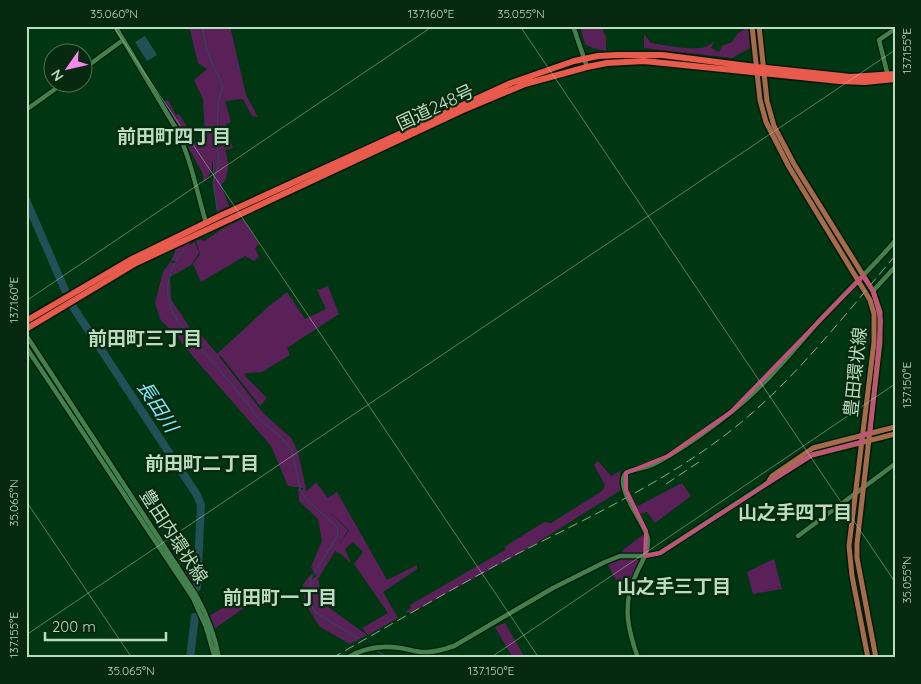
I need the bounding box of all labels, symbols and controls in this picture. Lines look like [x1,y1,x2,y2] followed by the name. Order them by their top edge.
[90,6,138,21] text: 35.060°N
[408,6,454,21] text: 137.160°E
[497,6,545,21] text: 35.055°N
[899,28,914,74] text: 137.155°E
[42,42,92,92] north arrow
[47,66,68,85] text: N
[393,79,477,135] street label: 国道248号
[117,124,231,148] district label: 前田町四丁目
[6,277,21,323] text: 137.160°E
[88,326,202,350] district label: 前田町三丁目
[839,326,871,418] street label: 豊田環状線
[899,361,914,408] text: 137.150°E
[132,376,185,438] water label: 長田川
[145,451,259,475] district label: 前田町二丁目
[6,479,21,527] text: 35.065°N
[135,484,213,588] street label: 豊田内環状線
[738,500,852,524] district label: 山之手四丁目
[899,556,914,604] text: 35.055°N
[617,574,731,598] district label: 山之手三丁目
[223,585,337,609] district label: 前田町一丁目
[45,609,166,641] scale bar
[6,612,21,658] text: 137.155°E
[52,617,96,636] text: 200 m
[107,663,155,678] text: 35.065°N
[468,663,515,678] text: 137.150°E

